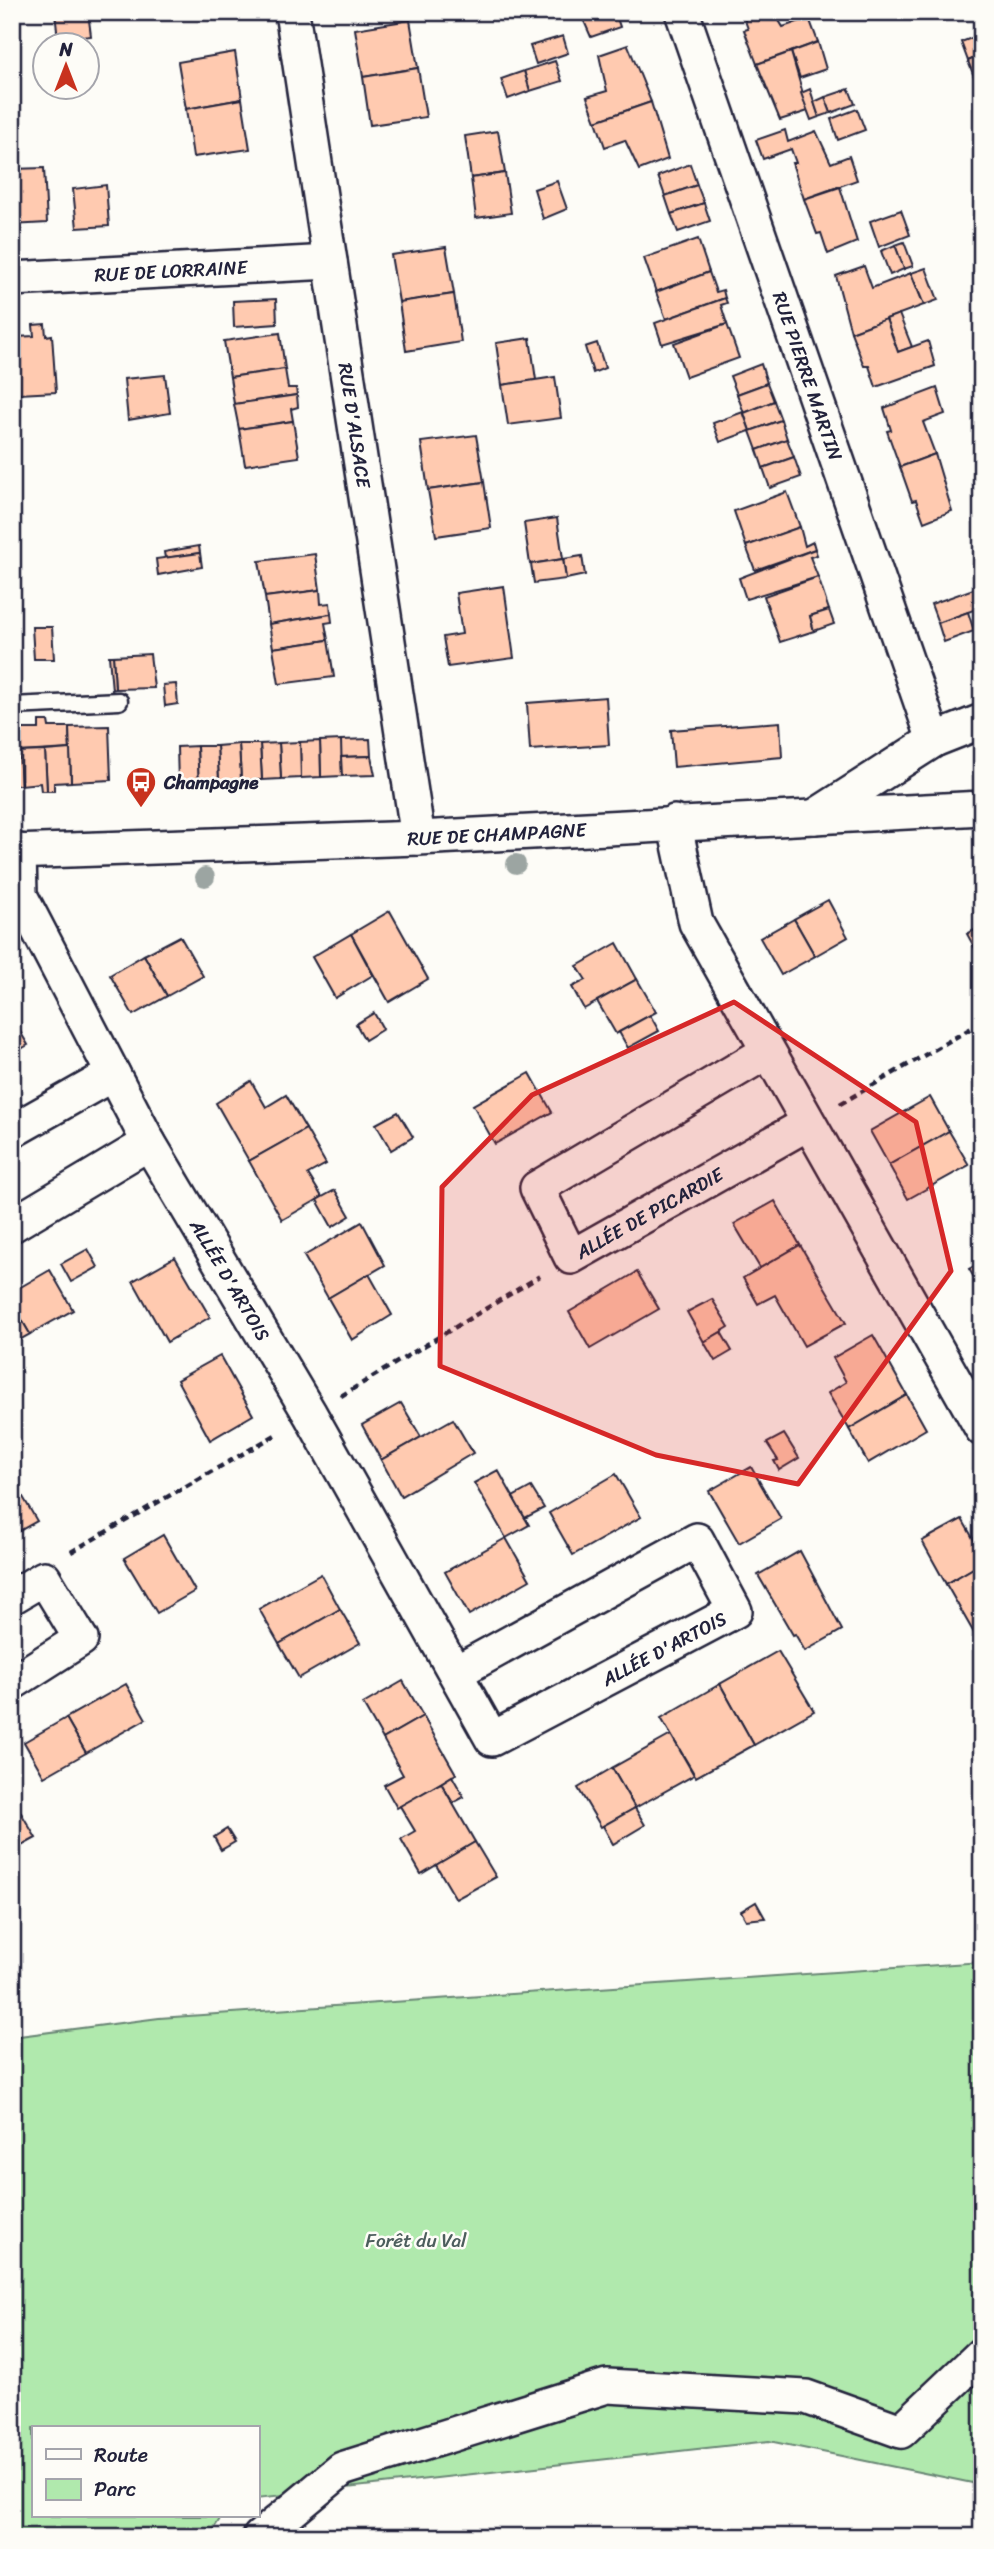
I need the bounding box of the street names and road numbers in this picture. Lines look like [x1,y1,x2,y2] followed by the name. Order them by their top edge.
[94,250,249,292] street label: RUE DE LORRAINE
[763,287,852,466] street label: RUE PIERRE MARTIN
[329,360,381,492] street label: RUE D'ALSACE
[407,813,588,855] street label: RUE DE CHAMPAGNE
[569,1158,731,1269] street label: ALLÉE DE PICARDIE
[180,1212,279,1347] street label: ALLÉE D'ARTOIS
[595,1602,732,1696] street label: ALLÉE D'ARTOIS

